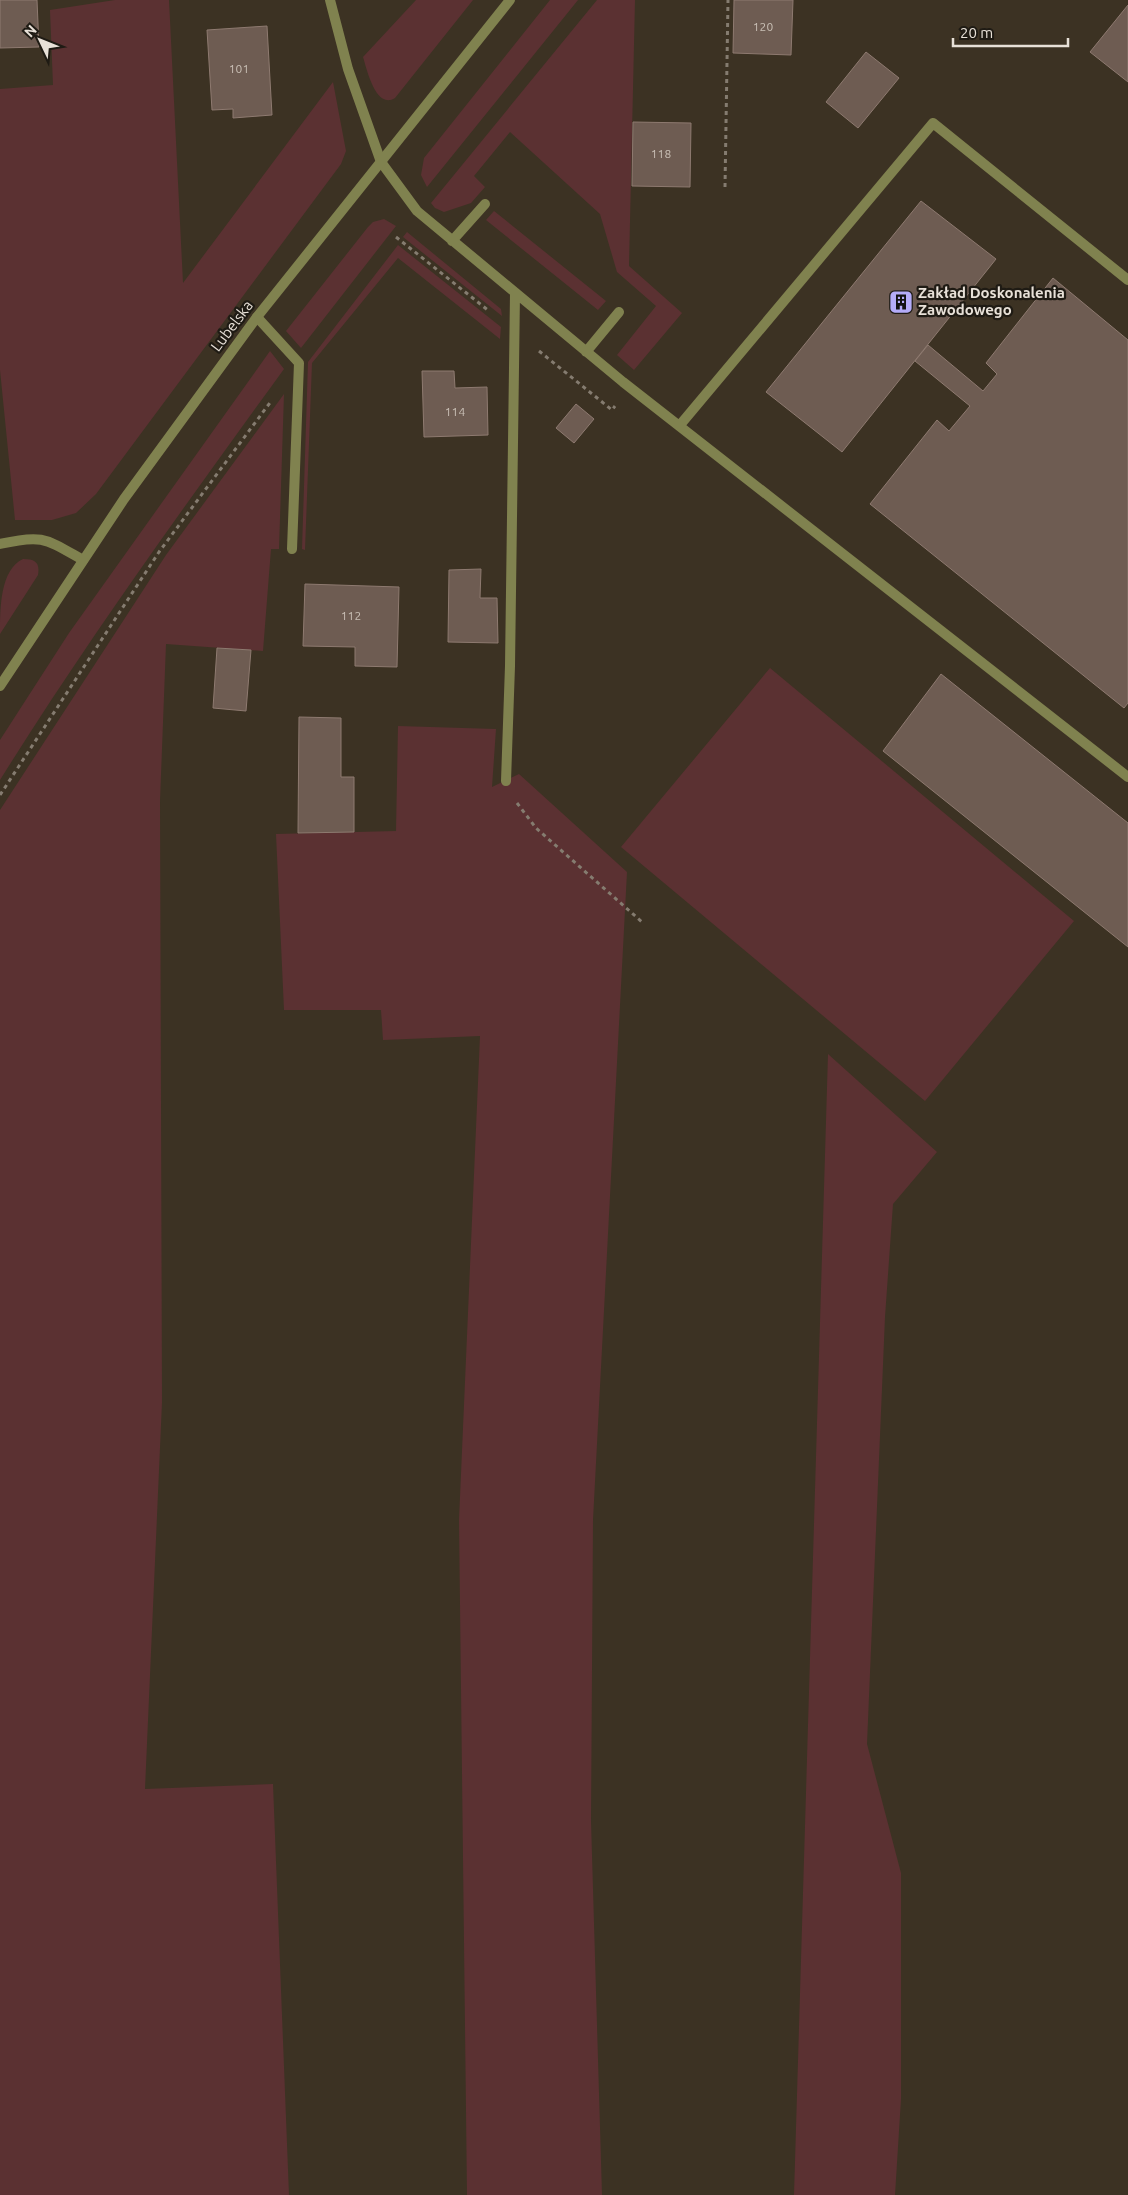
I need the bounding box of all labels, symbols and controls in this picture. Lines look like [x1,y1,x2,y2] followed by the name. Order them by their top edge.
[15,15,65,65] north arrow
[953,15,1068,47] scale bar
[753,20,773,33] house number: 120
[21,22,40,40] text: N
[960,24,993,41] text: 20 m
[229,62,249,75] house number: 101
[651,147,671,160] house number: 118
[918,284,1065,318] place label: Zakład Doskonalenia Zawodowego
[888,289,914,315] building icon: Zakład Doskonalenia Zawodowego
[207,297,256,354] street label: Lubelska
[445,405,465,418] house number: 114
[341,609,361,622] house number: 112

